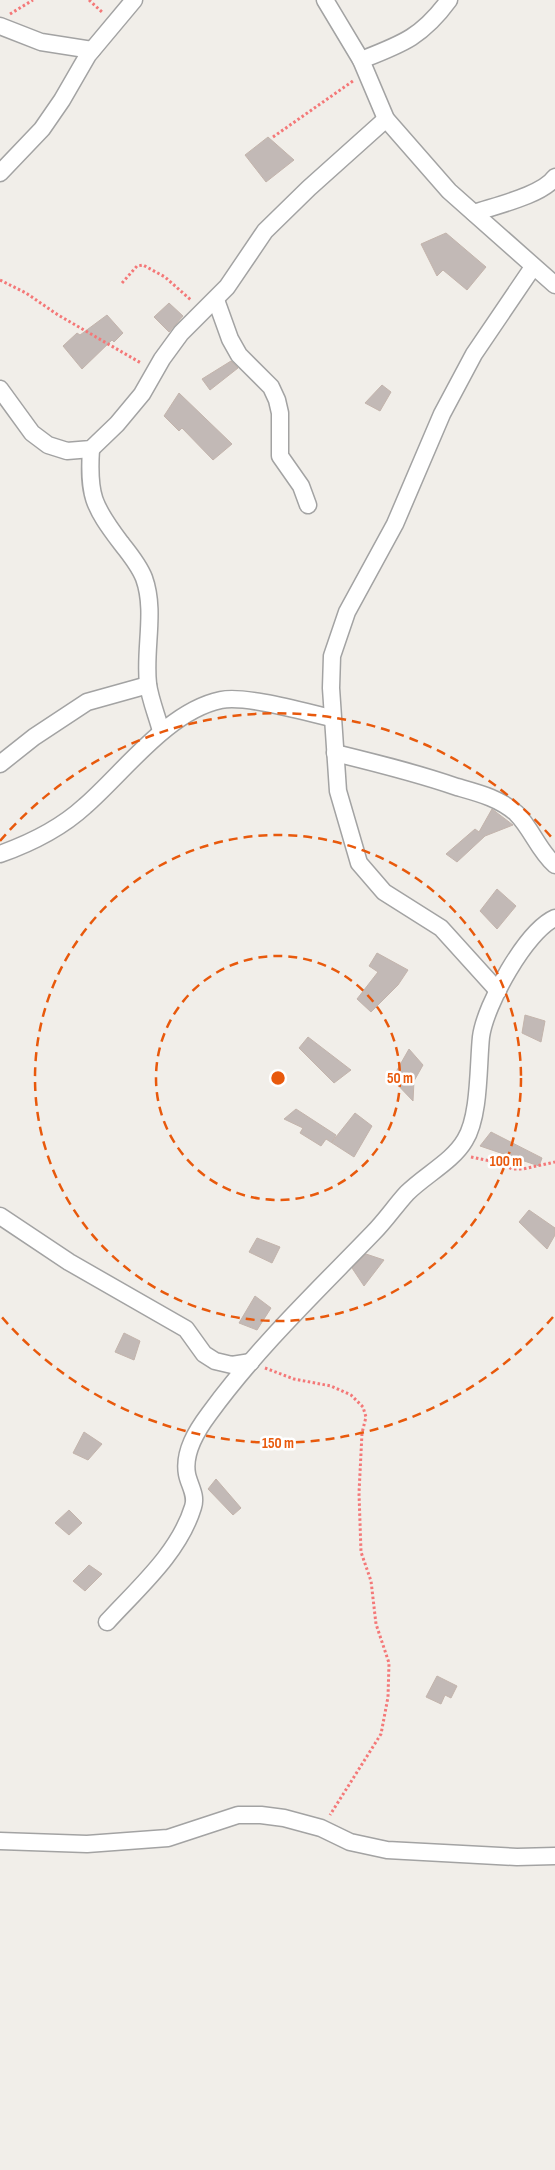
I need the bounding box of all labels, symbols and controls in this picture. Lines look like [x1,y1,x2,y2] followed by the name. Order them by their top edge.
[269,1069,287,1087] centre of rings
[387,1069,413,1088] text: 50 m
[490,1152,522,1171] text: 100 m
[262,1434,294,1453] text: 150 m

